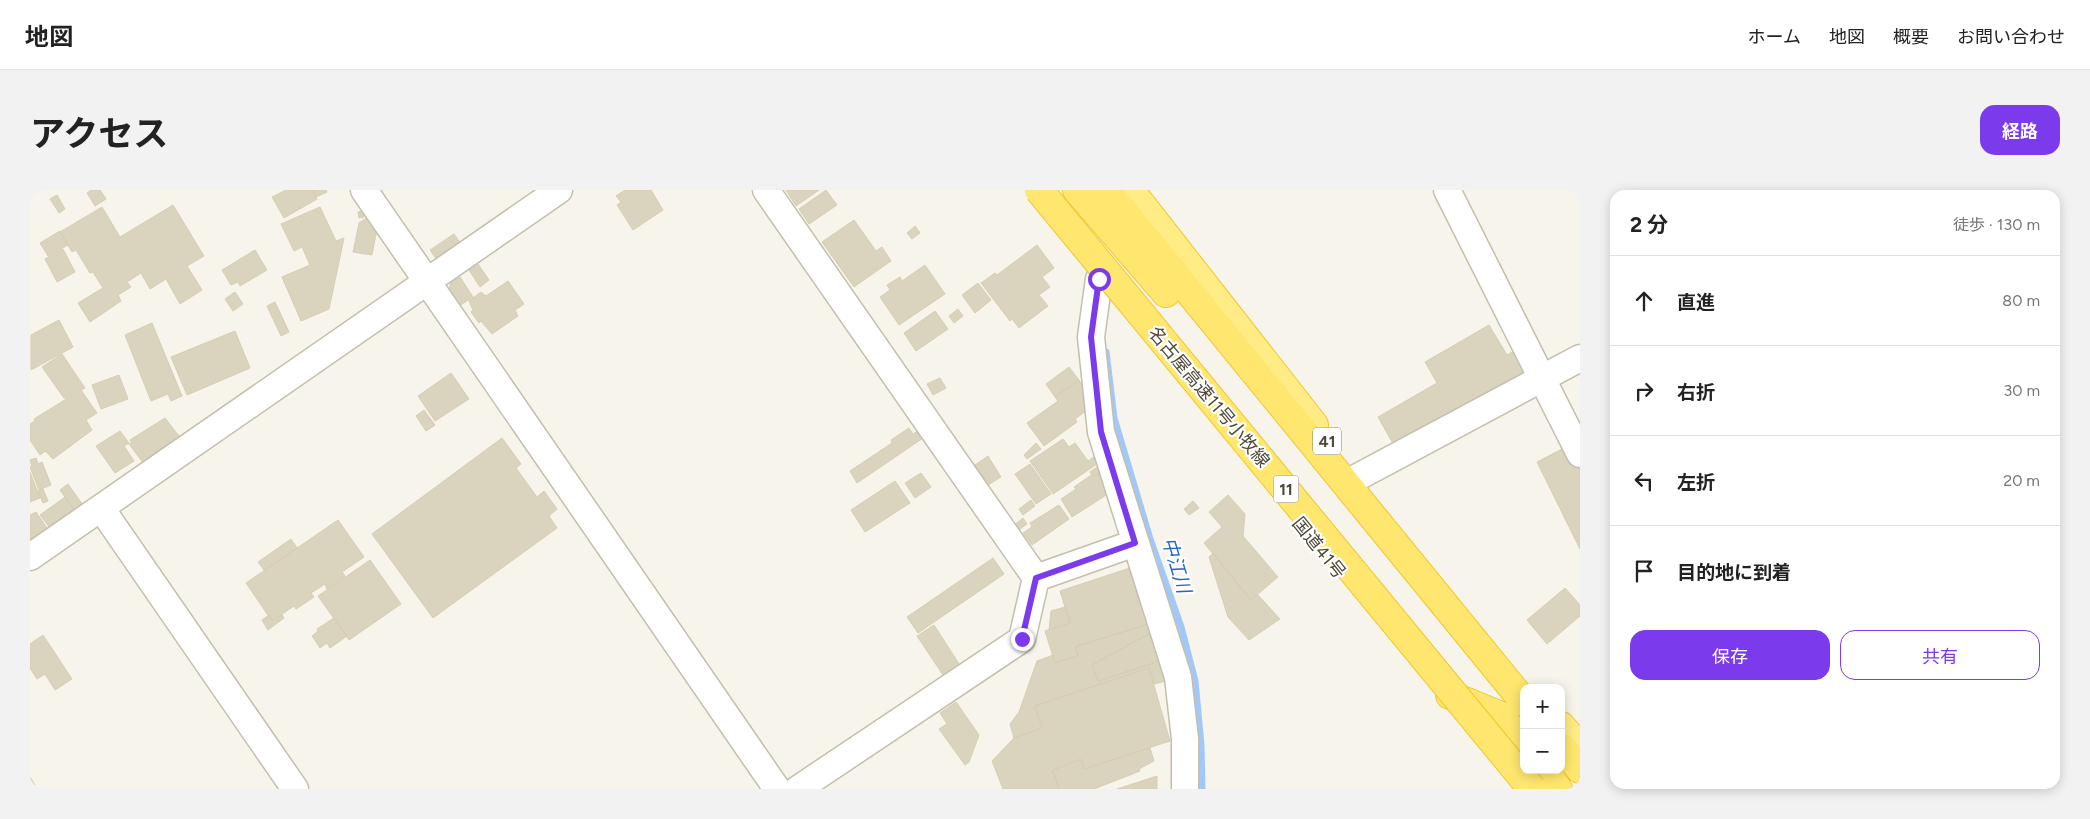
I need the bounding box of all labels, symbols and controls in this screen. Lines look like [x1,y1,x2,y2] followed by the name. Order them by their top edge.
[25,22,73,51] text: 地図
[1748,26,1801,48] text: ホーム
[1829,26,1865,48] text: 地図
[1893,26,1929,48] text: 概要
[1957,26,2065,48] text: お問い合わせ
[1980,105,2060,155] button: 経路
[30,113,168,155] text: アクセス
[1630,212,1668,237] text: 2 分
[1953,215,2040,234] text: 徒歩 · 130 m
[1088,268,1111,291] route start
[1630,287,1658,315] icon: ahead
[1677,291,1715,314] text: 直進
[2002,291,2040,310] text: 80 m
[1144,322,1274,472] street label: 名古屋高速11号小牧線
[1630,377,1658,405] icon: right
[1677,381,1715,404] text: 右折
[2003,381,2040,400] text: 30 m
[1313,428,1341,454] road number: 41
[1630,467,1658,495] icon: left
[1677,471,1715,494] text: 左折
[2003,471,2040,490] text: 20 m
[1274,476,1298,502] road number: 11
[1288,513,1350,583] street label: 国道41号
[1157,535,1196,598] water label: 中江川
[1630,557,1658,585] icon: arrive
[1677,561,1791,584] text: 目的地に到着
[1011,628,1034,651] route end
[1630,630,1830,680] button: 保存
[1840,630,2040,680] button: 共有
[1520,684,1565,774] map controls
[1520,684,1565,729] button: +
[1520,729,1565,774] button: −

